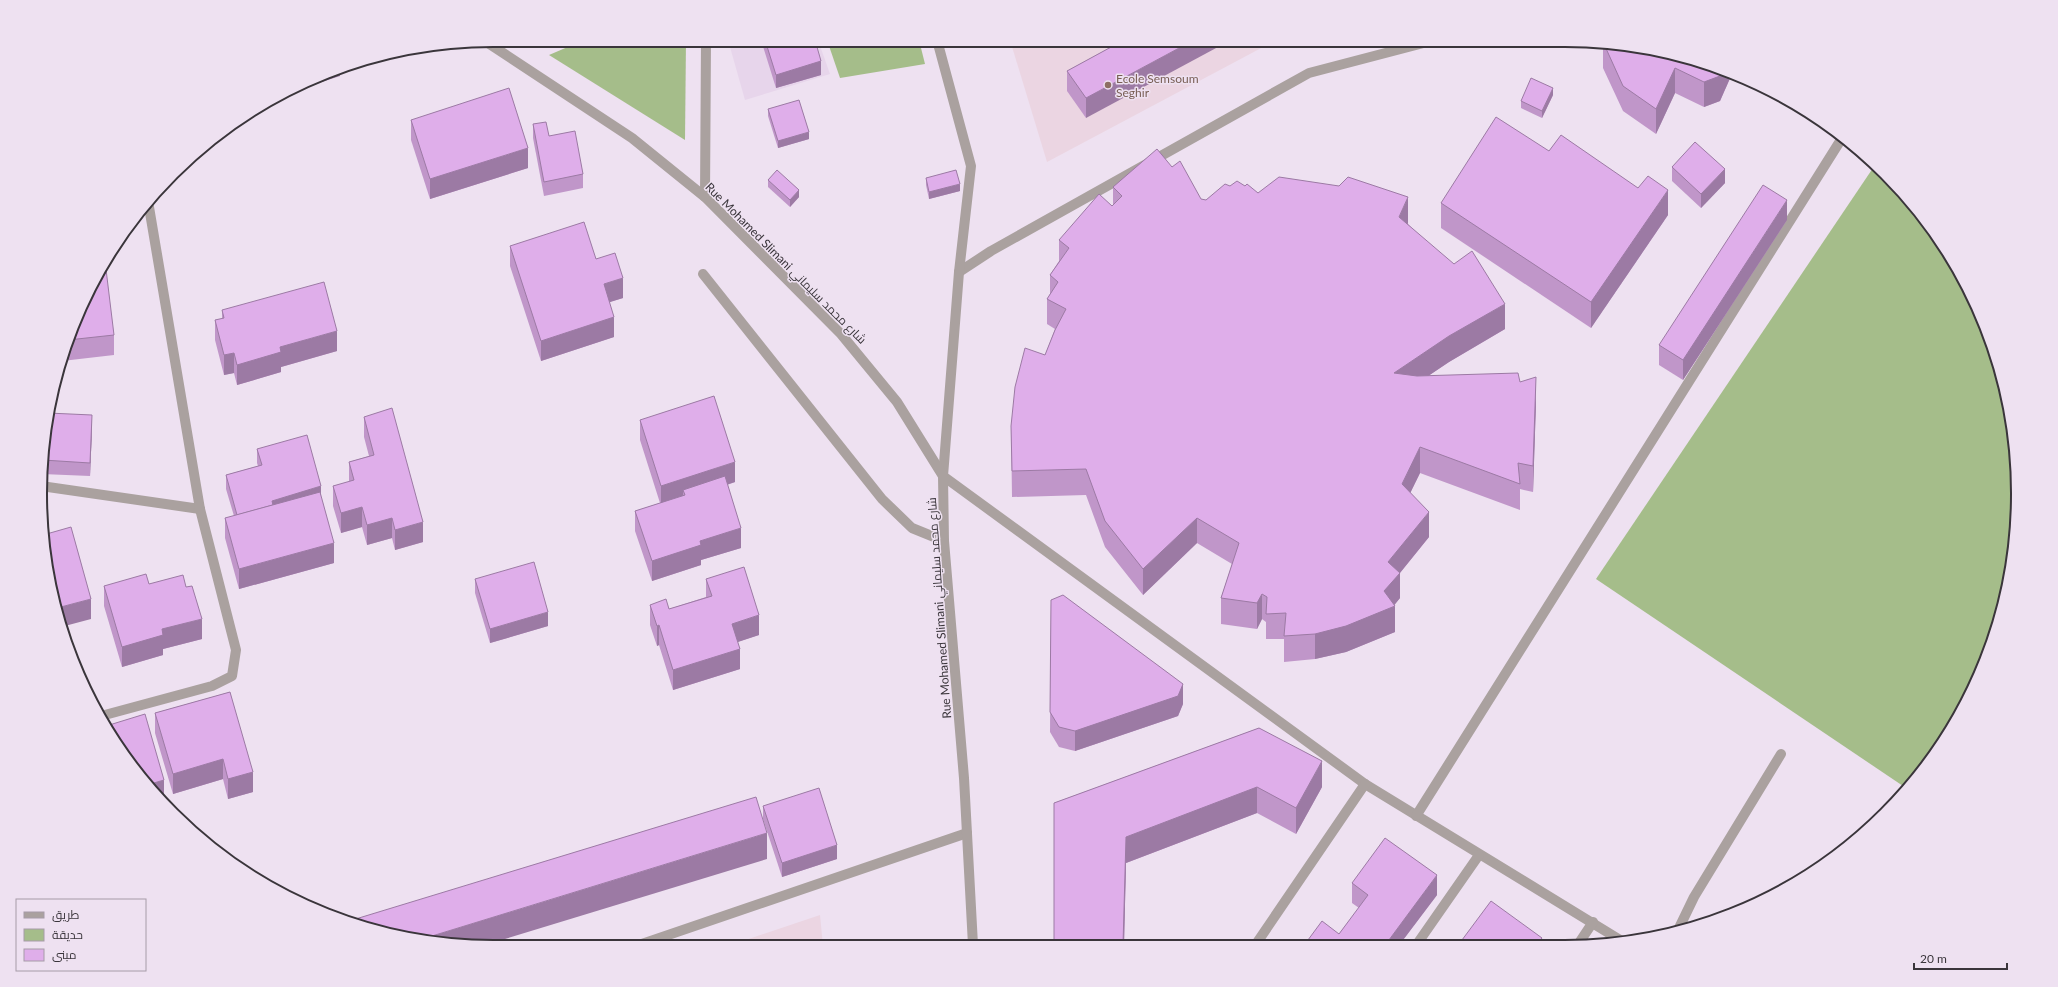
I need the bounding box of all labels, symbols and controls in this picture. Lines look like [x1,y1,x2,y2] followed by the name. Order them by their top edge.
[1116,71,1199,100] place label: Ecole Semsoum Seghir
[1103,80,1113,90] marker: Ecole Semsoum Seghir
[700,179,870,349] street label: Rue Mohamed Slimani شارع محمد سليماني
[924,497,957,719] street label: Rue Mohamed Slimani شارع محمد سليماني
[16,899,146,971] legend
[52,907,80,922] text: طريق
[52,927,83,942] text: حديقة
[1914,945,2007,971] scale bar
[52,947,77,962] text: مبنى
[1920,951,1947,966] text: 20 m

